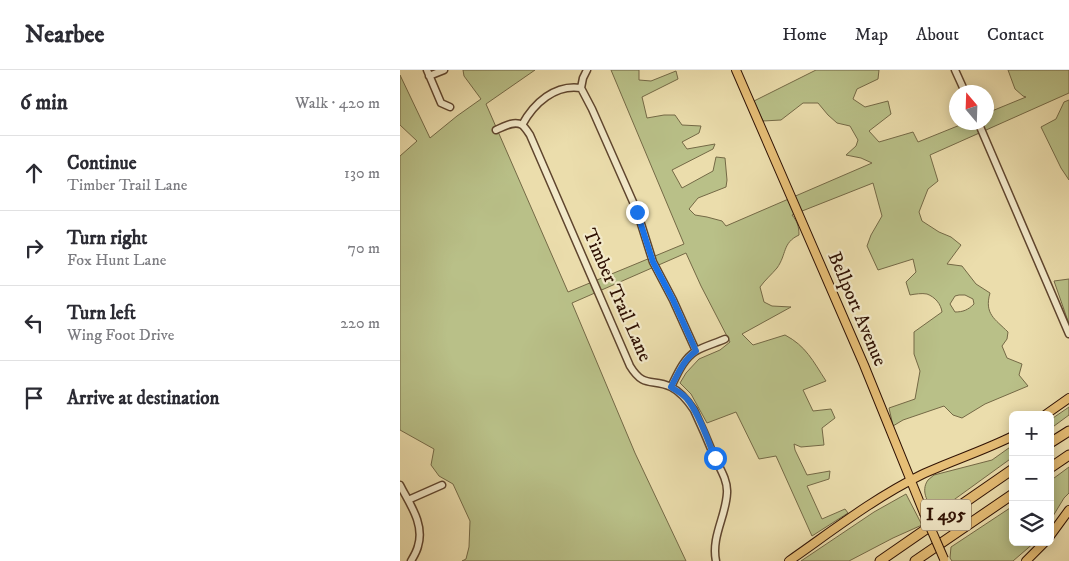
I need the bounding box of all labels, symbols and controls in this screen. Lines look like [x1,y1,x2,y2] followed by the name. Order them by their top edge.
[25,20,104,50] text: Nearbee
[782,24,827,46] text: Home
[855,24,888,46] text: Map
[916,24,959,46] text: About
[987,24,1044,46] text: Contact
[949,85,994,130] north arrow
[20,90,68,116] text: 6 min
[295,93,380,113] text: Walk · 420 m
[67,152,137,175] text: Continue
[20,159,48,187] icon: ahead
[344,163,380,183] text: 130 m
[67,175,187,195] text: Timber Trail Lane
[626,201,649,224] route end
[577,225,657,365] street label: Timber Trail Lane
[67,227,147,250] text: Turn right
[20,234,48,262] icon: right
[348,238,380,258] text: 70 m
[823,248,891,370] street label: Bellport Avenue
[67,250,166,270] text: Fox Hunt Lane
[67,302,136,325] text: Turn left
[20,309,48,337] icon: left
[340,313,380,333] text: 220 m
[67,325,174,345] text: Wing Foot Drive
[20,384,48,412] icon: arrive
[67,387,219,410] text: Arrive at destination
[1009,411,1054,546] map controls
[1009,411,1054,456] button: +
[704,447,727,470] route start
[1009,456,1054,501] button: −
[921,500,971,530] road number: I 495
[1009,501,1054,546] button: layers

